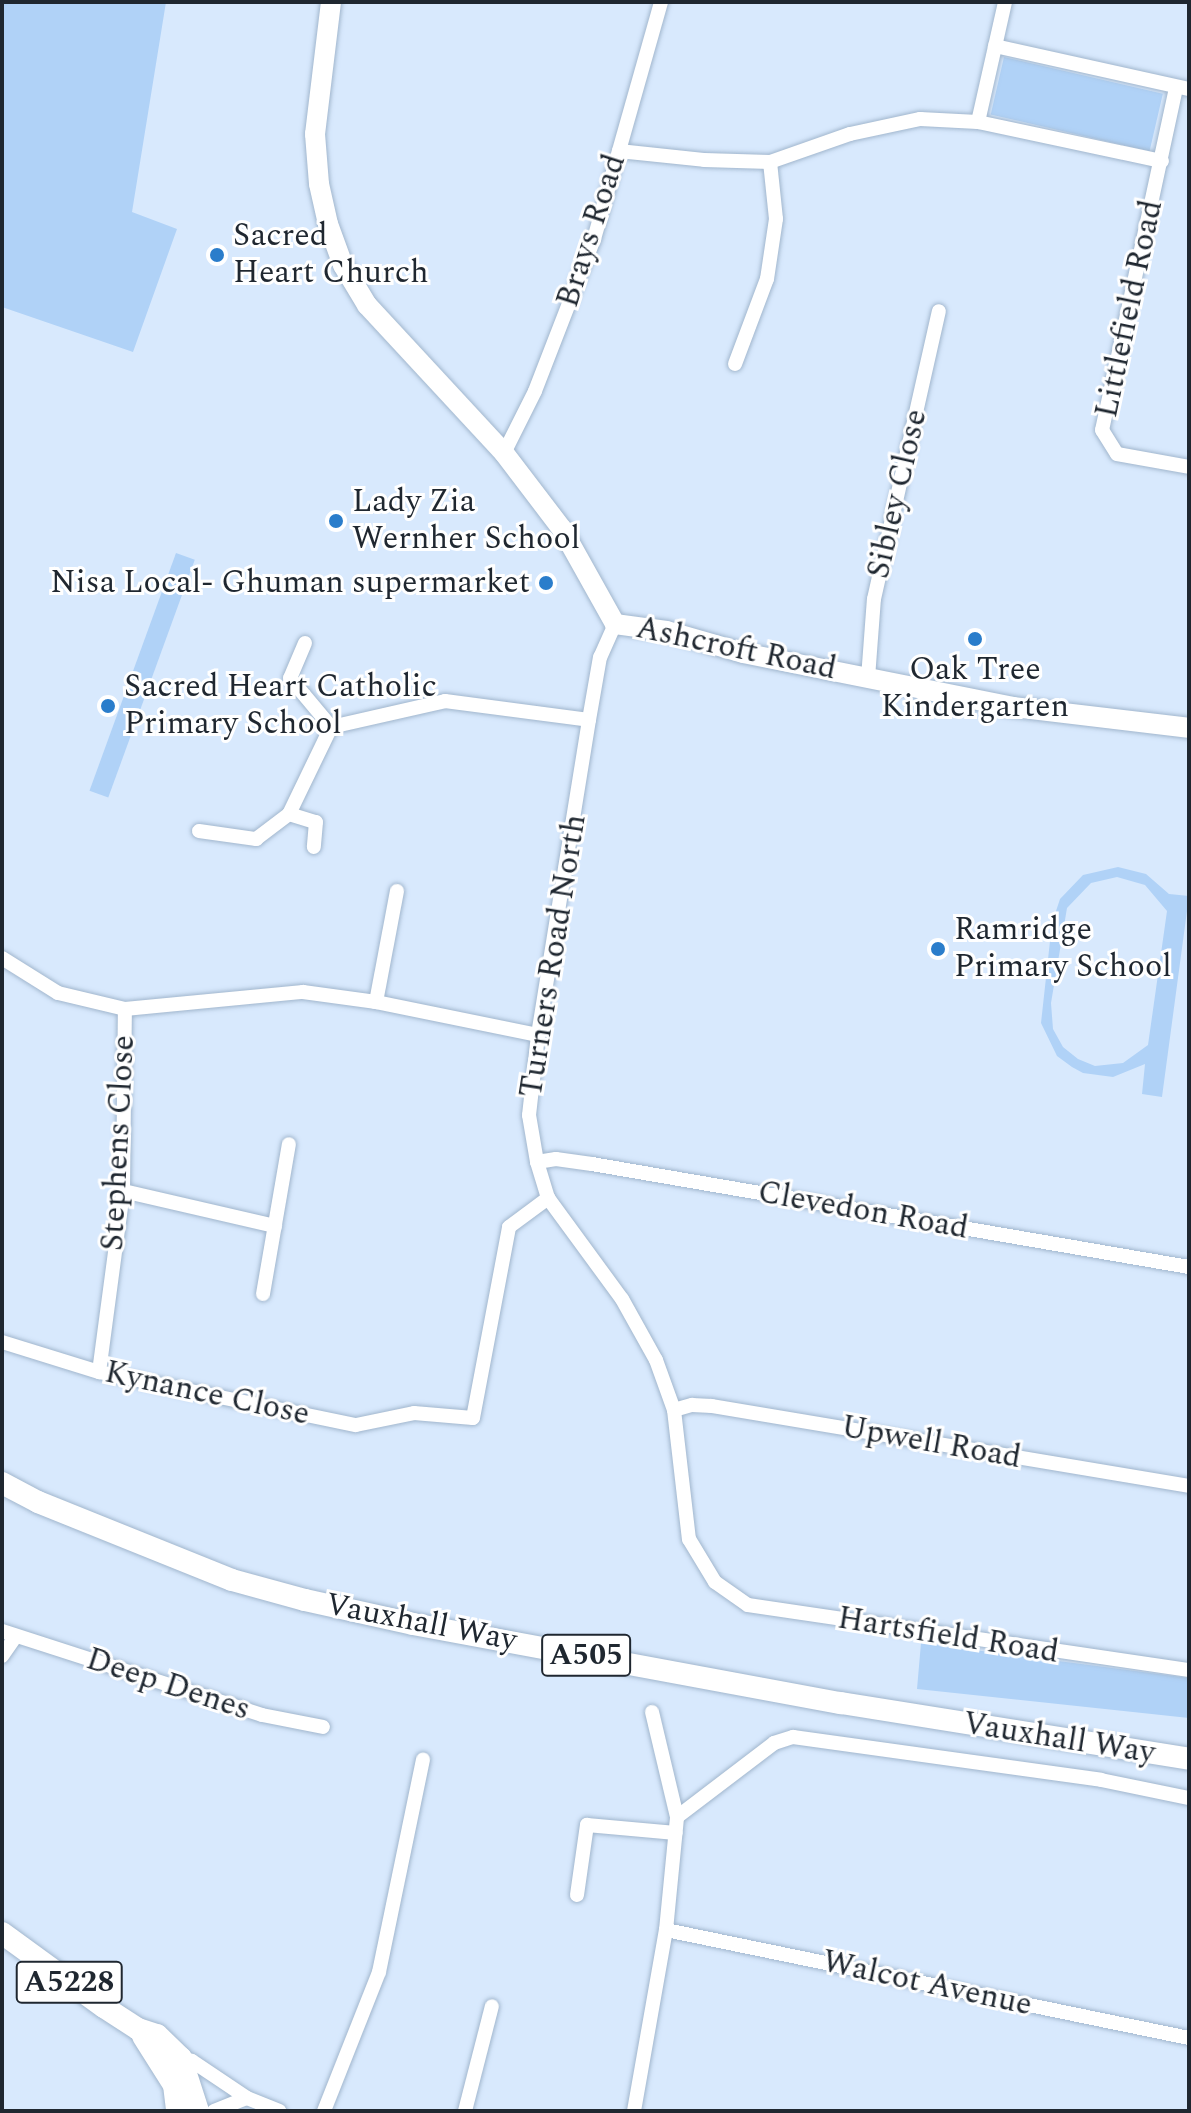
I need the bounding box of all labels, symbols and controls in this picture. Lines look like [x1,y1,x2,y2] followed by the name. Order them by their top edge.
[549,150,635,312] street label: Brays Road
[1088,197,1172,421] street label: Littlefield Road
[233,218,429,293] place label: Sacred Heart Church
[208,246,226,264] marker: Sacred Heart Church
[860,406,936,582] street label: Sibley Close
[352,484,580,559] place label: Lady Zia Wernher School
[327,512,345,530] marker: Lady Zia Wernher School
[50,564,530,602] place label: Nisa Local- Ghuman supermarket
[537,574,555,592] marker: Nisa Local- Ghuman supermarket
[632,609,840,689] street label: Ashcroft Road
[966,630,984,648] marker: Oak Tree Kindergarten
[881,652,1069,727] place label: Oak Tree Kindergarten
[124,669,437,744] place label: Sacred Heart Catholic Primary School
[99,697,117,715] marker: Sacred Heart Catholic Primary School
[513,812,595,1100] street label: Turners Road North
[954,912,1172,987] place label: Ramridge Primary School
[929,940,947,958] marker: Ramridge Primary School
[94,1034,144,1252] street label: Stephens Close
[755,1174,971,1248] street label: Clevedon Road
[101,1354,313,1434] street label: Kynance Close
[838,1408,1024,1478] street label: Upwell Road
[322,1586,520,1660] street label: Vauxhall Way
[835,1600,1061,1672] street label: Hartsfield Road
[540,1629,632,1681] road number: A505
[81,1640,255,1730] street label: Deep Denes
[960,1705,1158,1773] street label: Vauxhall Way
[819,1943,1035,2025] street label: Walcot Avenue
[15,1956,123,2008] road number: A5228

